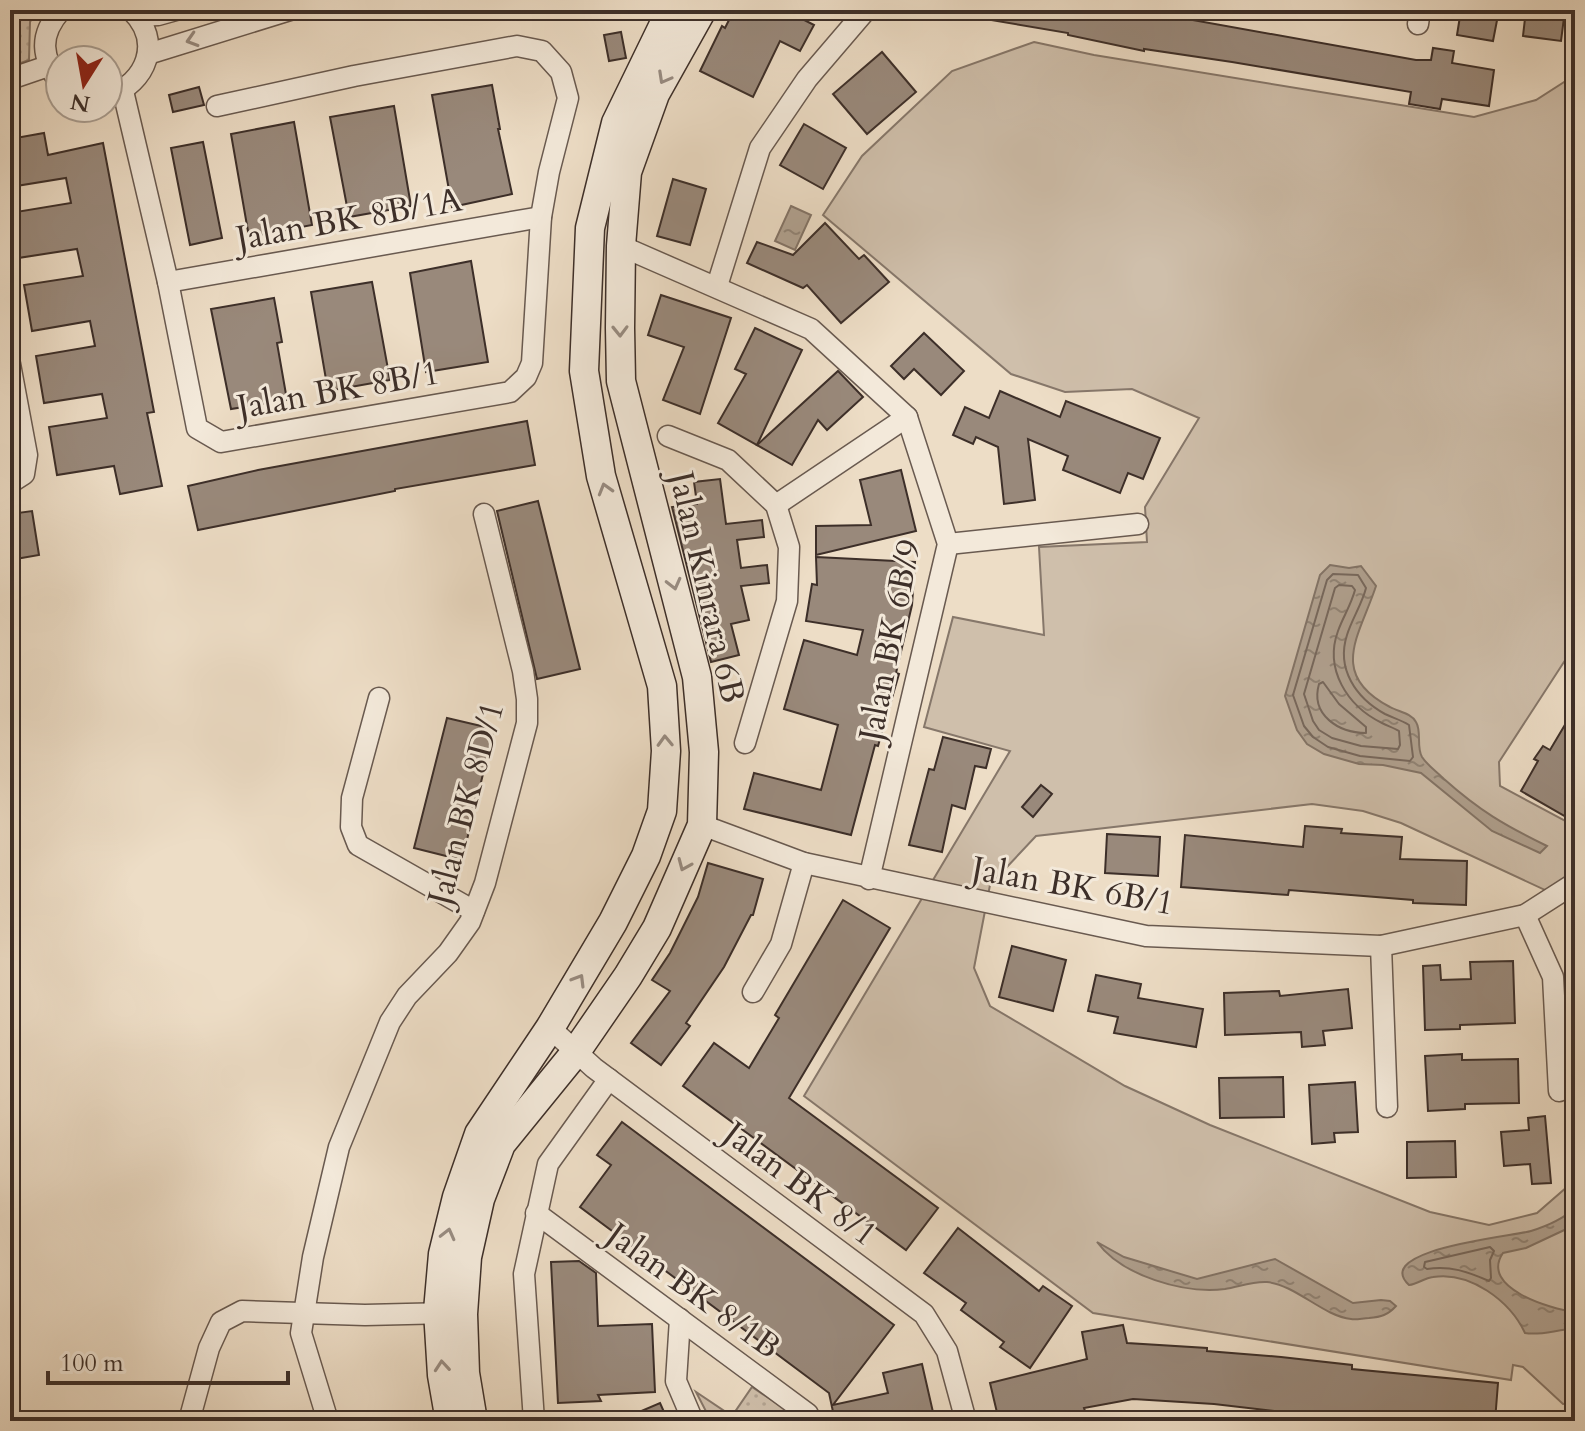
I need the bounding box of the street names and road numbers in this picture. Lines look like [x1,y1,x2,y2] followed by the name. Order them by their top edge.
[228,176,467,262] street label: Jalan BK 8B/1A
[229,350,443,431] street label: Jalan BK 8B/1
[657,462,756,707] street label: Jalan Kinrara 6B
[847,535,932,750] street label: Jalan BK 6B/9
[415,696,515,915] street label: Jalan BK 8D/1
[963,845,1178,926] street label: Jalan BK 6B/1
[710,1108,887,1257] street label: Jalan BK 8/1
[593,1209,790,1370] street label: Jalan BK 8/1B

